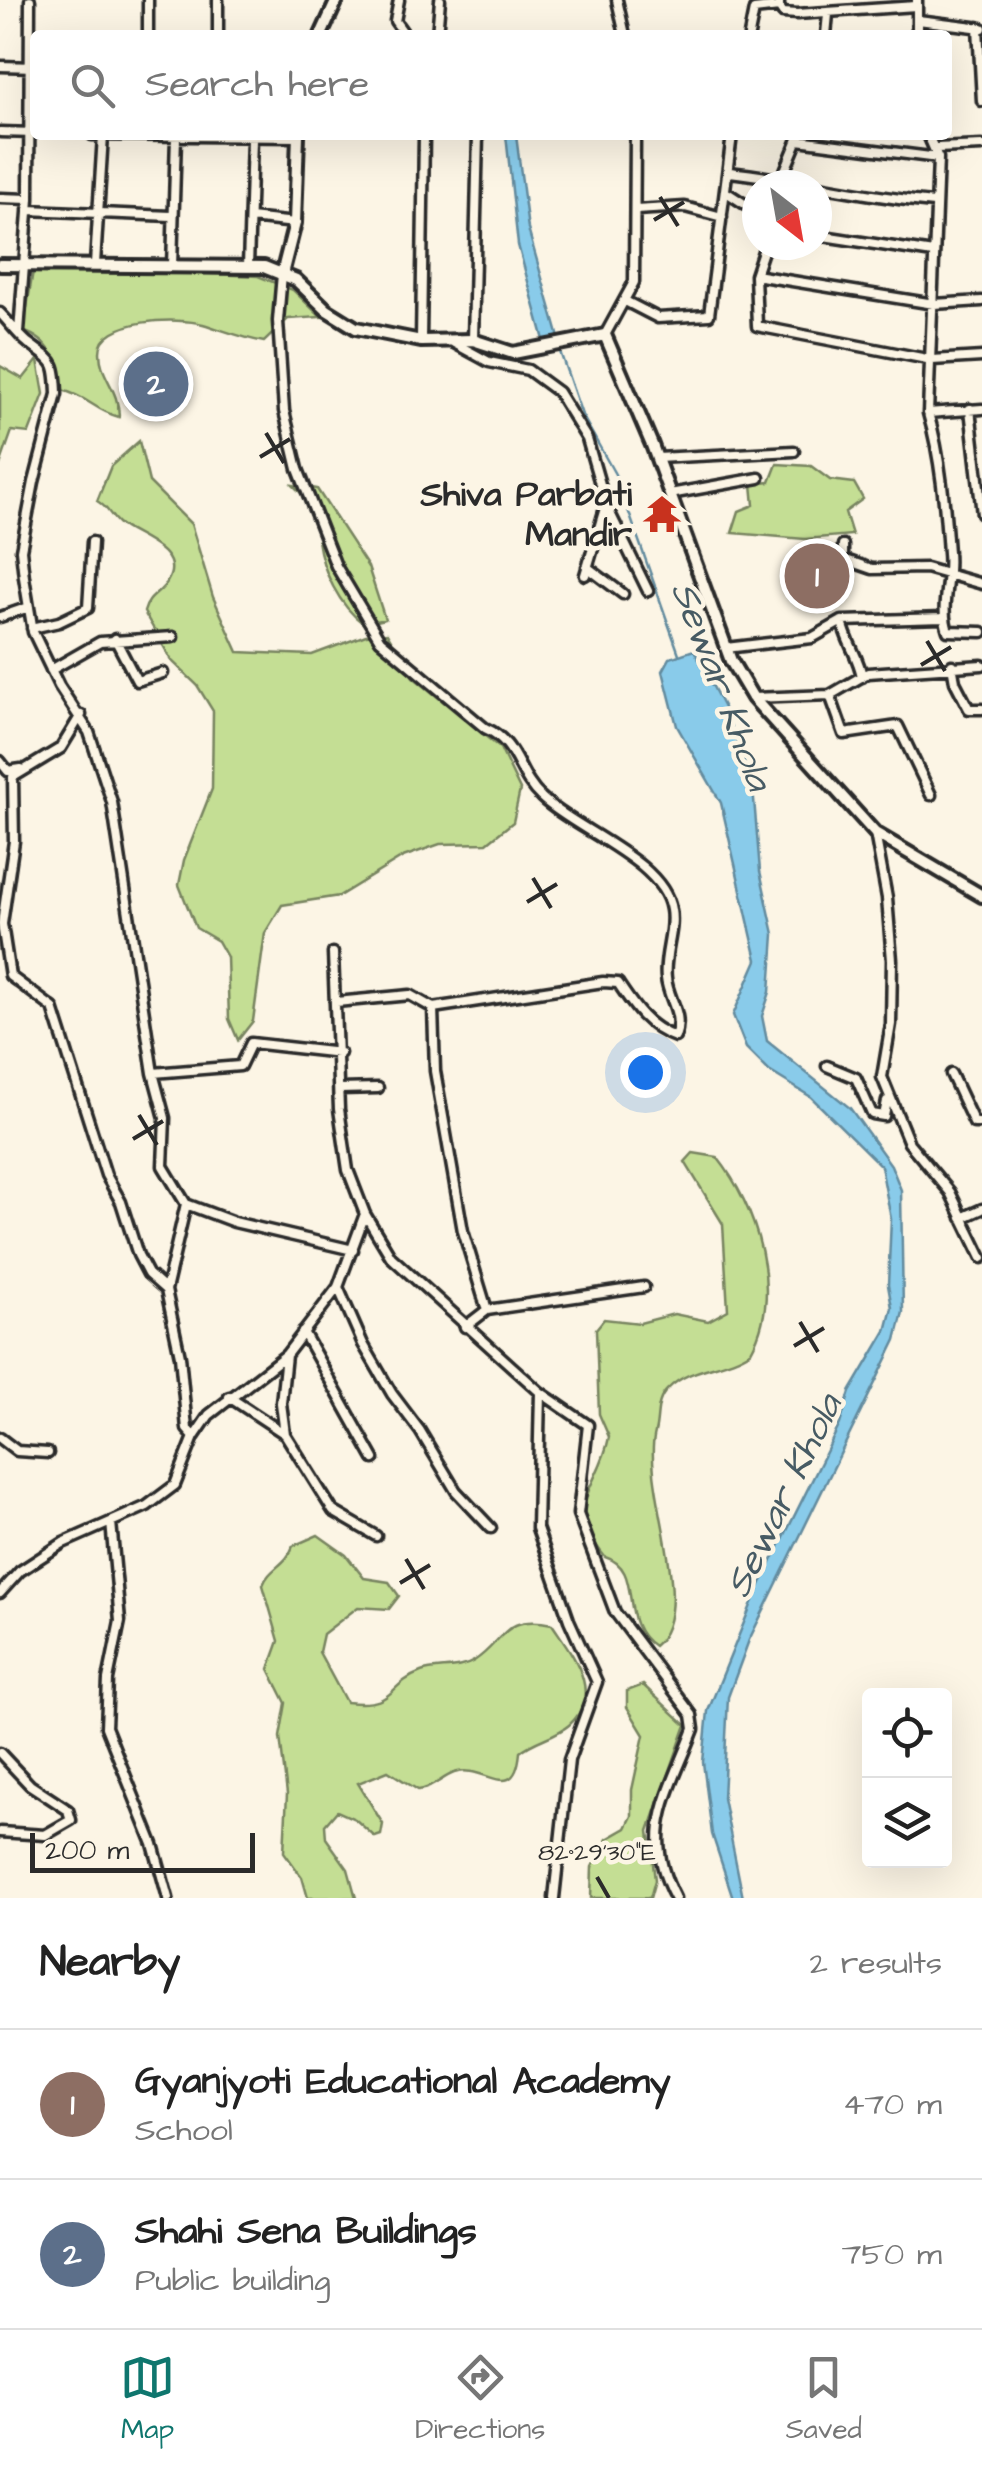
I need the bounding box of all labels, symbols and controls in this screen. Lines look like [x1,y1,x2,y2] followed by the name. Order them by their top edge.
[30,30,952,140] search box
[65,58,120,113] icon: search
[145,59,369,111] text: Search here
[742,170,832,260] north arrow
[124,346,188,422] pin: 2
[420,470,633,559] place label: Shiva Parbati Mandir
[641,493,683,535] temple icon: Shiva Parbati Mandir
[784,538,850,614] pin: 1
[657,574,785,799] water label: Sewar Khola
[620,1047,671,1098] your location
[712,1384,856,1606] water label: Sewar Khola
[862,1688,952,1868] map controls
[862,1688,952,1778] button: locate
[862,1778,952,1868] button: layers
[30,1828,255,1872] scale bar
[45,1831,129,1870] text: 200 m
[538,1835,656,1870] text: 82°29'30"E
[40,1934,180,1992] text: Nearby
[810,1941,942,1986] text: 2 results
[135,2056,671,2108] text: Gyanjyoti Educational Academy
[70,2082,75,2127] text: 1
[843,2082,942,2127] text: 470 m
[135,2108,233,2153] text: School
[135,2206,477,2258] text: Shahi Sena Buildings
[63,2232,82,2277] text: 2
[842,2232,942,2277] text: 750 m
[135,2258,330,2303] text: Public building
[120,2350,175,2449] tab: Map
[415,2350,545,2449] tab: Directions
[786,2350,862,2449] tab: Saved

